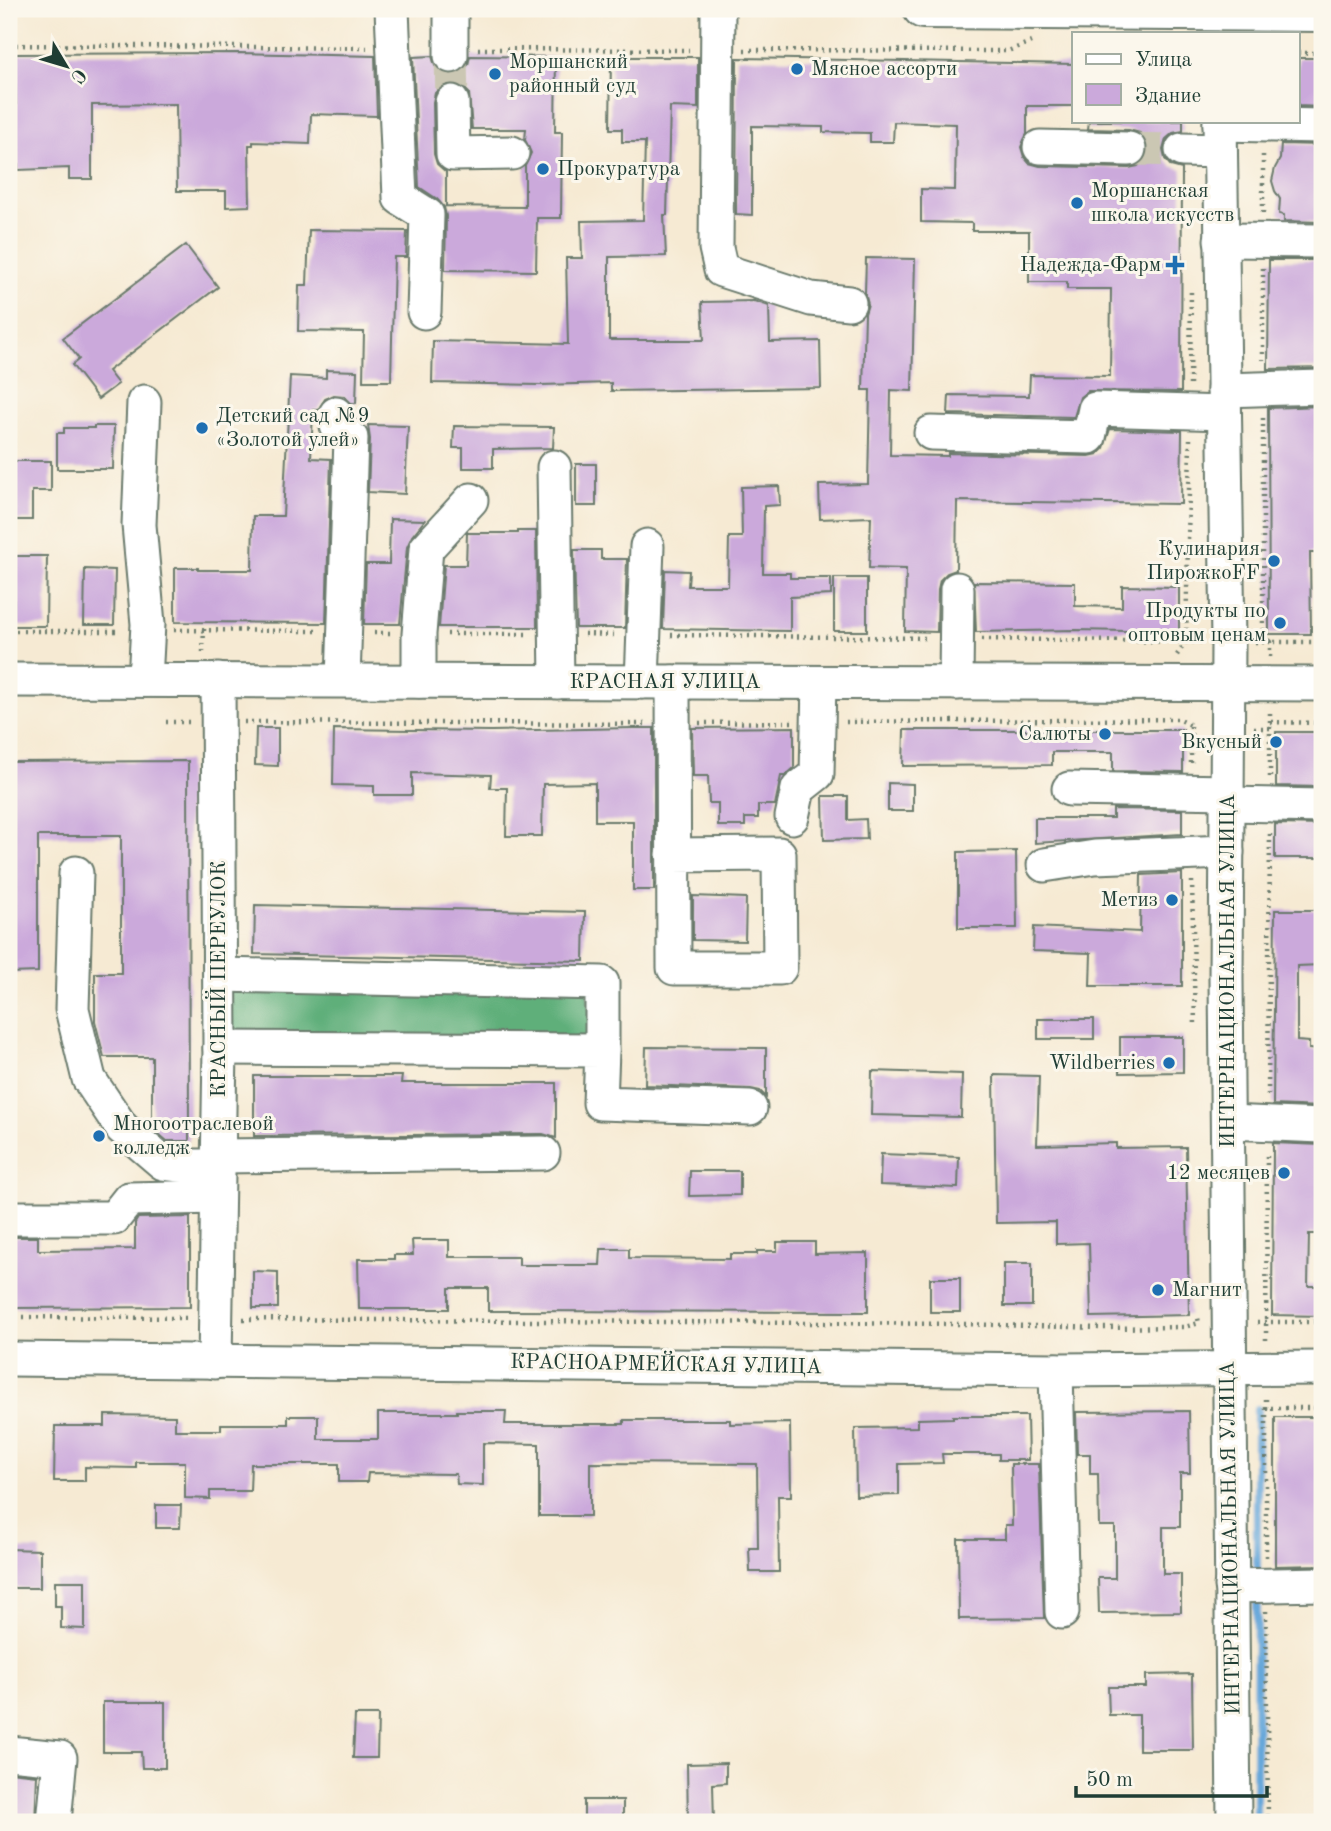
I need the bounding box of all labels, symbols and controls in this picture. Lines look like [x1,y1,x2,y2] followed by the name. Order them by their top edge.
[32,32,102,102] north arrow
[1072,32,1300,122] legend
[1135,50,1192,71] text: Улица
[509,52,636,97] place label: Моршанский районный суд
[811,59,957,80] place label: Мясное ассорти
[789,61,805,77] marker: Мясное ассорти
[66,64,89,86] text: С
[487,66,503,82] marker: Моршанский районный суд
[1135,86,1201,107] text: Здание
[557,159,680,180] place label: Прокуратура
[535,161,551,177] marker: Прокуратура
[1091,181,1234,226] place label: Моршанская школа искусств
[1069,195,1085,211] marker: Моршанская школа искусств
[1020,255,1161,276] place label: Надежда-Фарм
[1167,257,1183,273] marker: Надежда-Фарм
[216,406,370,451] place label: Детский сад №9 «Золотой улей»
[194,420,210,436] marker: Детский сад №9 «Золотой улей»
[1146,539,1260,584] place label: Кулинария ПирожкоFF
[1266,553,1282,569] marker: Кулинария ПирожкоFF
[1128,601,1266,646] place label: Продукты по оптовым ценам
[1272,615,1288,631] marker: Продукты по оптовым ценам
[569,672,761,693] street label: КРАСНАЯ УЛИЦА
[1018,724,1091,745] place label: Салюты
[1097,726,1113,742] marker: Салюты
[1181,732,1262,753] place label: Вкусный
[1268,734,1284,750] marker: Вкусный
[1218,794,1239,1148] street label: ИНТЕРНАЦИОНАЛЬНАЯ УЛИЦА
[204,860,230,1098] street label: КРАСНЫЙ ПЕРЕУЛОК
[1100,890,1158,911] place label: Метиз
[1164,892,1180,908] marker: Метиз
[1049,1053,1155,1074] place label: Wildberries
[1161,1055,1177,1071] marker: Wildberries
[113,1114,274,1159] place label: Многоотраслевой колледж
[91,1128,107,1144] marker: Многоотраслевой колледж
[1167,1163,1270,1184] place label: 12 месяцев
[1276,1165,1292,1181] marker: 12 месяцев
[1172,1280,1242,1301] place label: Магнит
[1150,1282,1166,1298] marker: Магнит
[510,1347,822,1378] street label: КРАСНОАРМЕЙСКАЯ УЛИЦА
[1217,1361,1245,1715] street label: ИНТЕРНАЦИОНАЛЬНАЯ УЛИЦА
[1076,1754,1266,1798] scale bar
[1086,1770,1133,1791] text: 50 m

